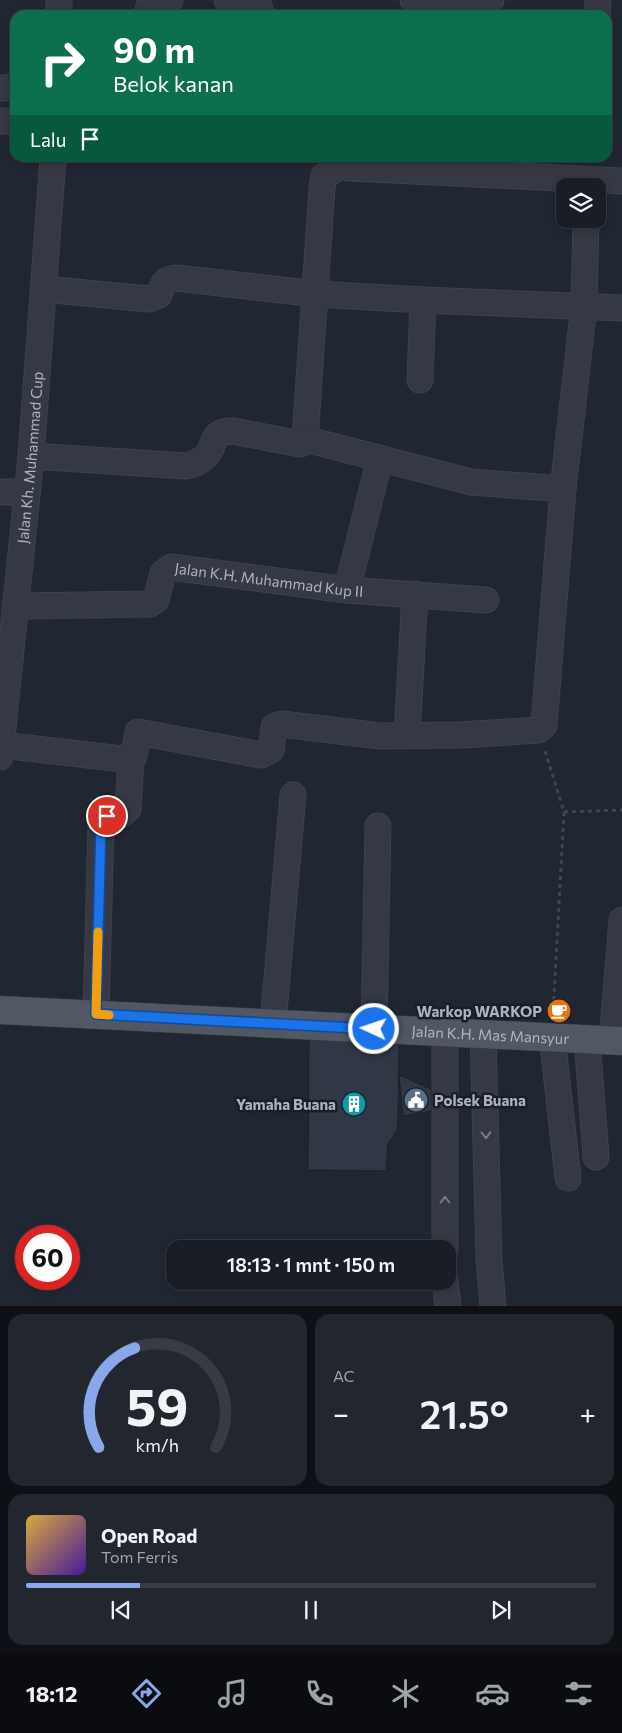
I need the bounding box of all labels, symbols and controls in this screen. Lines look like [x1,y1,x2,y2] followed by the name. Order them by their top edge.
[113,27,195,70] text: 90 m
[30,30,95,95] icon: right
[113,70,234,97] text: Belok kanan
[76,125,104,153] icon: arrive
[30,128,66,151] text: Lalu
[556,178,606,228] map controls
[556,178,606,228] button: layers
[13,371,46,544] street label: Jalan Kh. Muhammad Cup
[174,559,364,600] street label: Jalan K.H. Muhammad Kup II
[86,795,128,837] pin
[93,802,121,830] icon: arrive
[546,998,572,1024] cafe icon: Warkop WARKOP
[347,1002,399,1054] position arrow
[417,1002,542,1020] place label: Warkop WARKOP
[411,1022,570,1047] street label: Jalan K.H. Mas Mansyur
[403,1087,429,1113] public building icon: Polsek Buana
[341,1091,367,1117] building icon: Yamaha Buana
[434,1091,526,1109] place label: Polsek Buana
[236,1095,336,1113] place label: Yamaha Buana
[481,1132,491,1140] one-way arrow
[440,1196,450,1204] one-way arrow
[15,1225,80,1290] speed limit sign: 60
[227,1253,395,1276] text: 18:13 · 1 mnt · 150 m
[333,1366,355,1385] text: AC
[126,1373,189,1437] text: 59
[420,1390,509,1437] text: 21.5°
[333,1396,349,1430] text: −
[580,1396,596,1430] text: +
[136,1434,179,1456] text: km/h
[101,1524,197,1547] text: Open Road
[101,1547,178,1566] text: Tom Ferris
[107,1596,135,1624] icon: previous
[297,1596,325,1624] icon: pause
[487,1596,515,1624] icon: next
[129,1676,164,1711] icon: directions
[215,1676,250,1711] icon: music
[302,1676,337,1711] icon: phone
[388,1676,423,1711] icon: climate
[475,1676,510,1711] icon: car
[561,1676,596,1711] icon: filters
[26,1680,78,1707] text: 18:12

